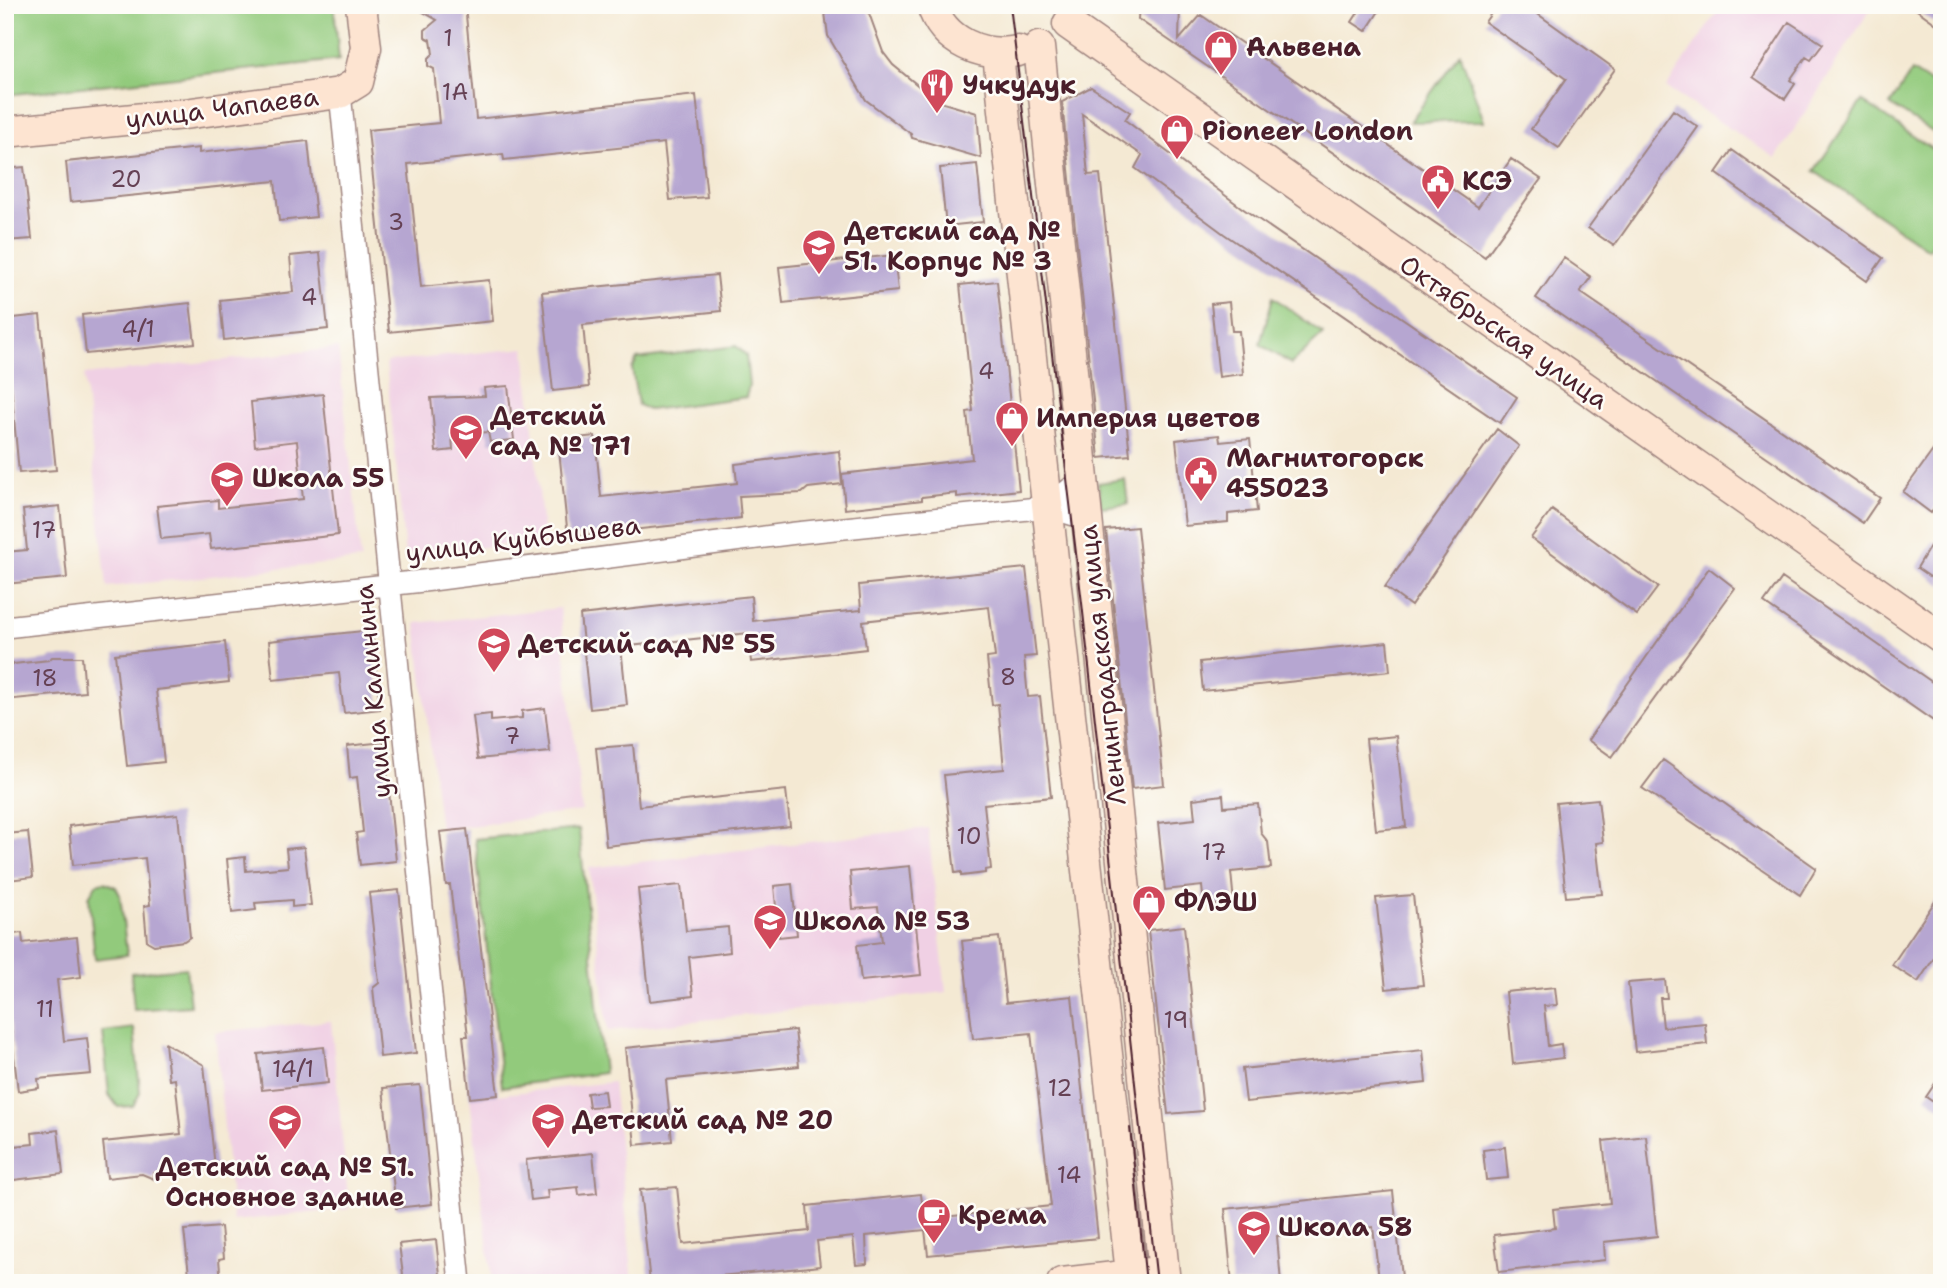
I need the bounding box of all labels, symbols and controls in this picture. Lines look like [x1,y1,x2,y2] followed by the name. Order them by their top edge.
[443,23,453,53] house number: 1
[1202,28,1240,77] shop icon: Альвена
[1246,29,1361,64] place label: Альвена
[918,66,956,115] restaurant icon: Учкудук
[962,67,1076,102] place label: Учкудук
[442,77,468,107] house number: 1А
[123,78,321,137] street label: улица Чапаева
[1158,112,1196,161] shop icon: Pioneer London
[1202,113,1413,148] place label: Pioneer London
[1419,162,1457,211] public building icon: КСЭ
[1462,163,1512,198] place label: КСЭ
[110,164,142,194] house number: 20
[388,207,404,237] house number: 3
[844,213,1060,278] place label: Детский сад № 51. Корпус № 3
[800,227,838,276] school or university icon: Детский сад № 51. Корпус № 3
[1393,246,1616,417] street label: Октябрьская улица
[301,282,317,312] house number: 4
[121,314,155,344] house number: 4/1
[978,356,994,386] house number: 4
[490,398,631,463] place label: Детский сад № 171
[993,399,1031,448] shop icon: Империя цветов
[1036,400,1260,435] place label: Империя цветов
[447,412,485,461] school or university icon: Детский сад № 171
[1226,440,1424,505] place label: Магнитогорск 455023
[1182,454,1220,503] public building icon: Магнитогорск 455023
[208,459,246,508] school or university icon: Школа 55
[252,460,384,495] place label: Школа 55
[403,507,642,570] street label: улица Куйбышева
[32,515,56,545] house number: 17
[1069,523,1134,807] street label: Ленинградская улица
[346,583,399,800] street label: улица Калинина
[475,625,513,674] school or university icon: Детский сад № 55
[518,626,776,661] place label: Детский сад № 55
[1000,662,1016,692] house number: 8
[32,663,58,693] house number: 18
[504,721,520,751] house number: 7
[956,821,982,851] house number: 10
[1202,837,1226,867] house number: 17
[1130,883,1168,932] shop icon: ФЛЭШ
[1174,884,1257,919] place label: ФЛЭШ
[751,902,789,951] school or university icon: Школа № 53
[794,903,970,938] place label: Школа № 53
[36,994,54,1024] house number: 11
[1164,1005,1188,1035] house number: 19
[272,1054,314,1084] house number: 14/1
[1048,1073,1072,1103] house number: 12
[529,1101,567,1150] school or university icon: Детский сад № 20
[266,1102,304,1151] school or university icon: Детский сад № 51. Основное здание
[572,1102,833,1137] place label: Детский сад № 20
[155,1149,415,1214] place label: Детский сад № 51. Основное здание
[1057,1160,1081,1190] house number: 14
[915,1196,953,1245] cafe icon: Крема
[958,1197,1047,1232] place label: Крема
[1235,1208,1273,1257] school or university icon: Школа 58
[1278,1209,1412,1244] place label: Школа 58

